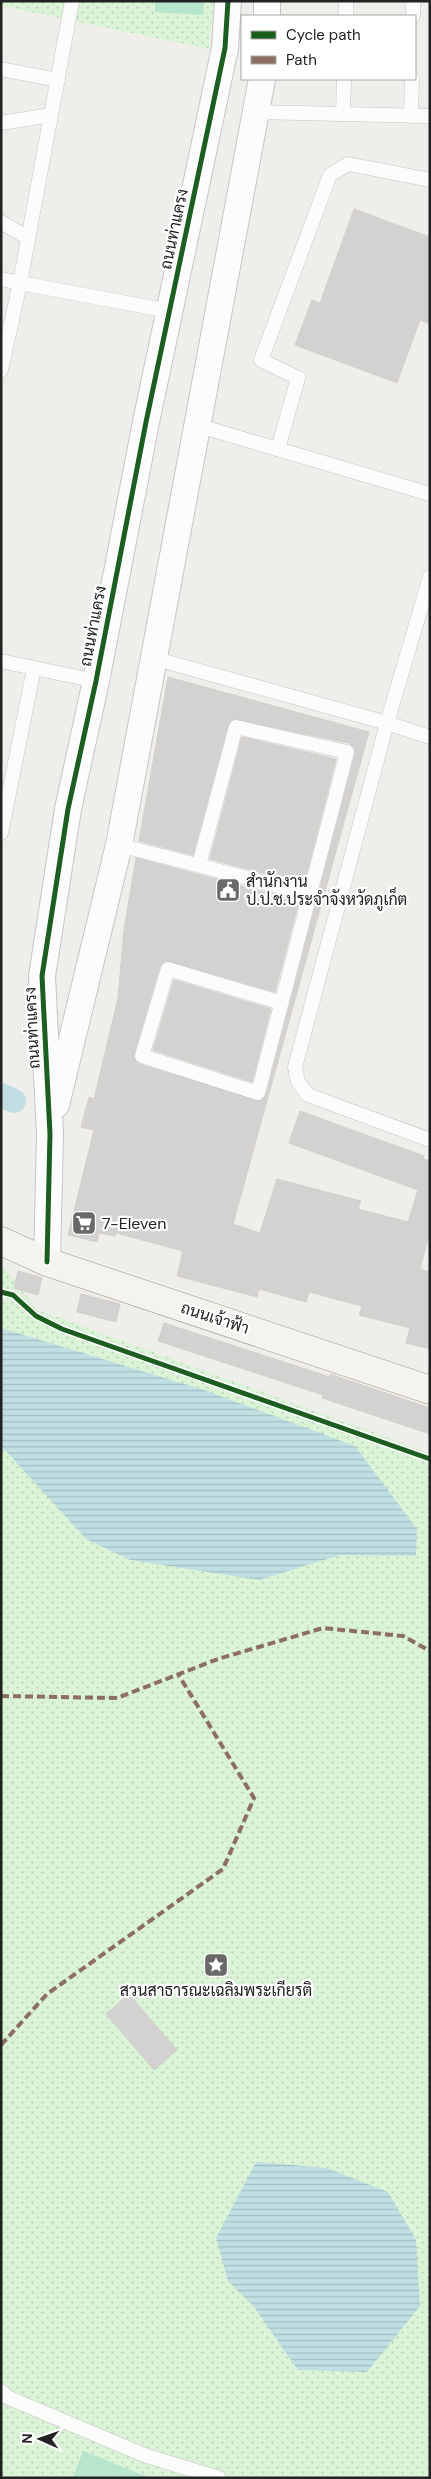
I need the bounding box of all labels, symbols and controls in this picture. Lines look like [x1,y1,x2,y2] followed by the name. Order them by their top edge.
[241,15,416,80] legend
[286,25,361,45] text: Cycle path
[286,50,317,70] text: Path
[155,187,193,271] street label: ถนนท่าแครง
[75,584,111,668] street label: ถนนท่าแครง
[246,871,407,911] place label: สำนักงาน ป.ป.ช.ประจำจังหวัดภูเก็ต
[215,877,241,903] public building icon: สำนักงาน ป.ป.ช.ประจำจังหวัดภูเก็ต
[19,987,45,1069] street label: ถนนท่าแครง
[71,1210,97,1236] supermarket icon: 7-Eleven
[102,1213,166,1234] place label: 7-Eleven
[178,1297,252,1339] street label: ถนนเจ้าฟ้า
[203,1952,229,1978] place icon: สวนสาธารณะเฉลิมพระเกียรติ
[120,1979,312,2001] place label: สวนสาธารณะเฉลิมพระเกียรติ
[15,2414,65,2464] north arrow
[18,2433,36,2444] text: N

